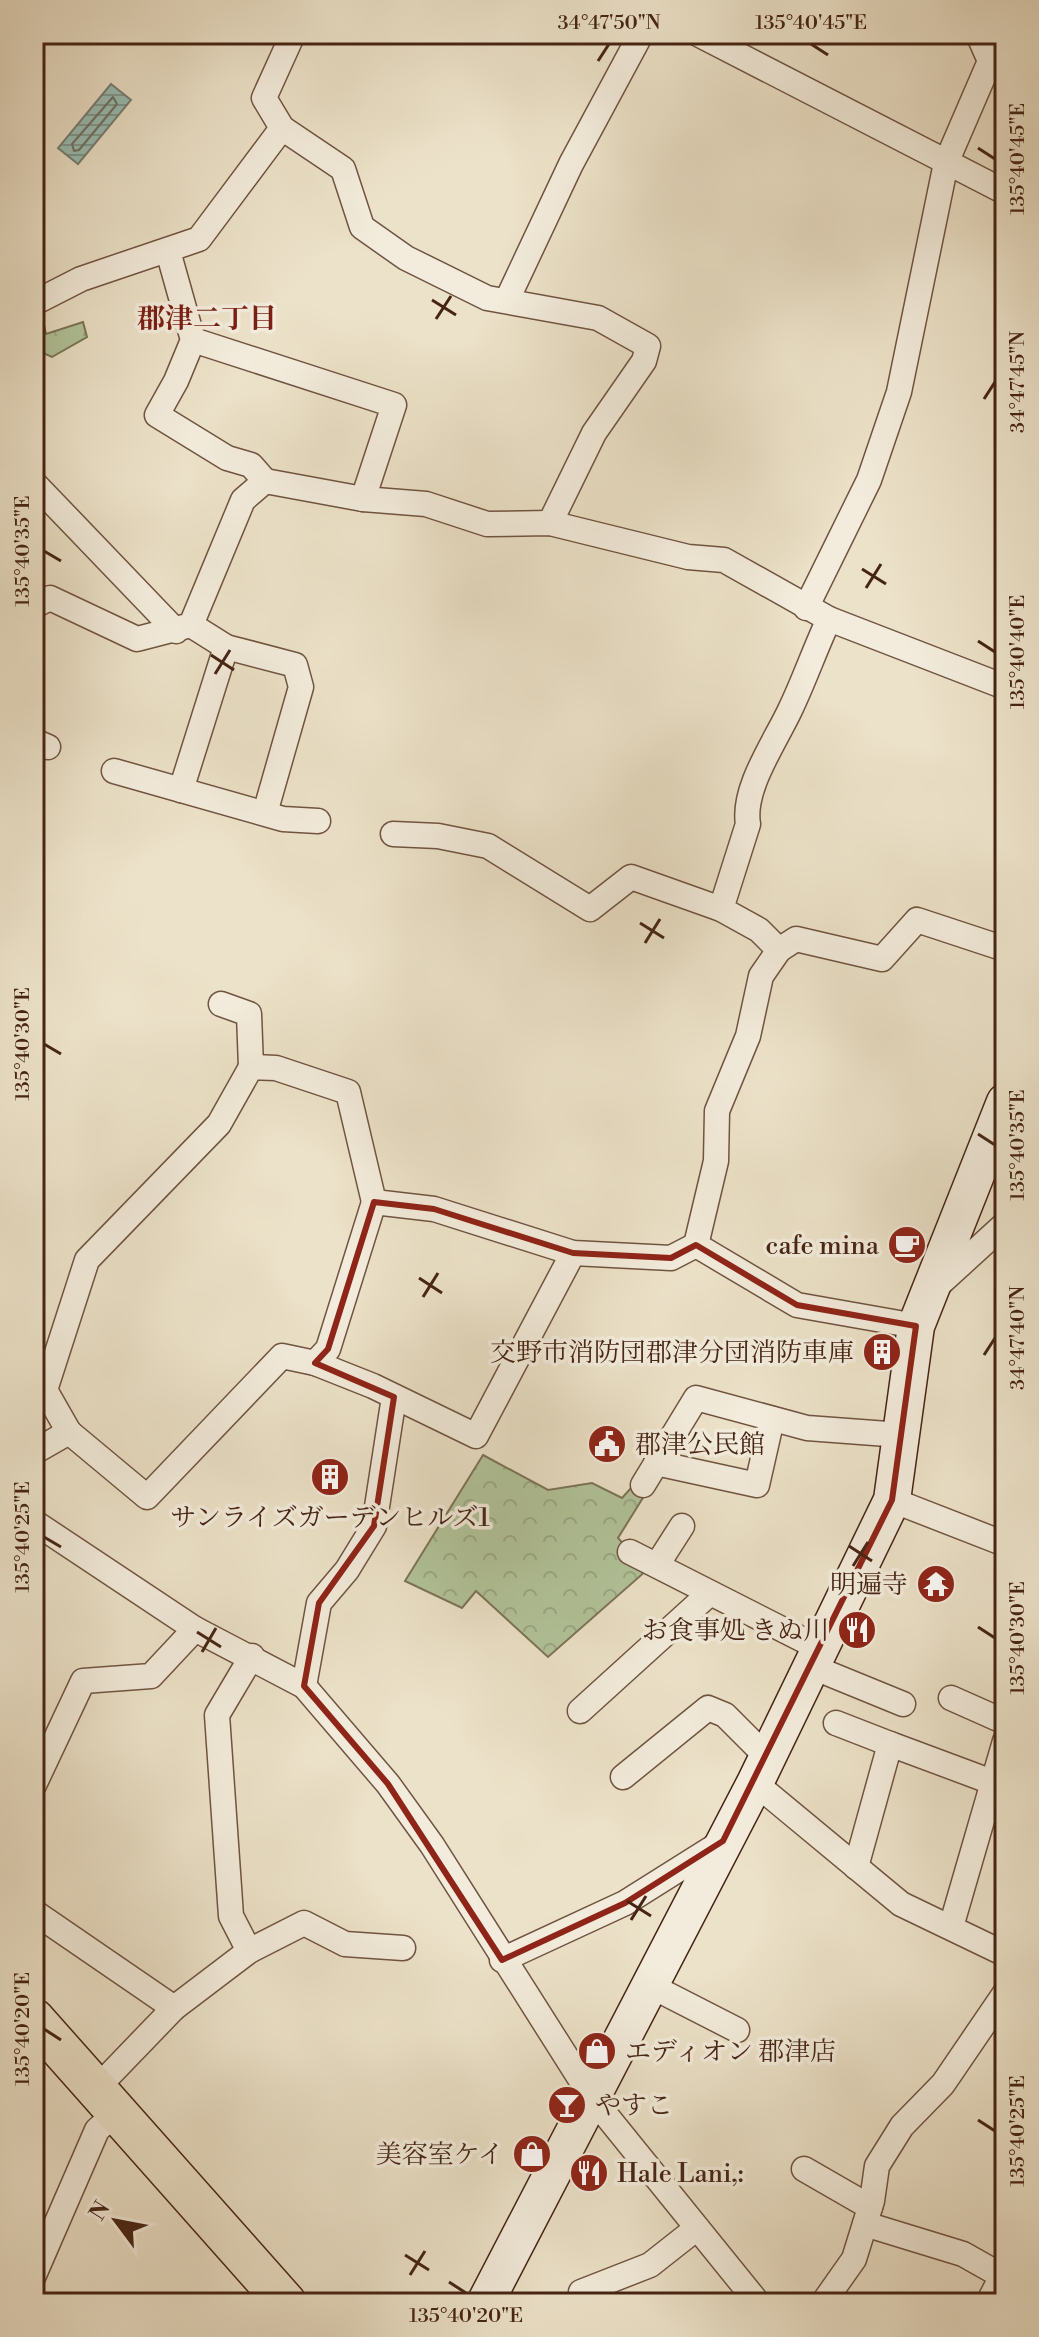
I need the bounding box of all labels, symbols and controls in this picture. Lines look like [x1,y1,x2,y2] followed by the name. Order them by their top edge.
[557,11,661,36] text: 34°47'50"N
[755,11,867,36] text: 135°40'45"E
[1006,103,1031,215] text: 135°40'45"E
[137,302,277,337] district label: 郡津二丁目
[1006,331,1031,433] text: 34°47'45"N
[11,495,36,607] text: 135°40'35"E
[1006,595,1031,709] text: 135°40'40"E
[11,987,36,1101] text: 135°40'30"E
[1006,1089,1031,1201] text: 135°40'35"E
[886,1224,928,1266] cafe icon: cafe mina
[765,1230,880,1262] place label: cafe mina
[1006,1286,1031,1390] text: 34°47'40"N
[861,1331,903,1373] building icon: 交野市消防団郡津分団消防車庫
[490,1337,854,1369] place label: 交野市消防団郡津分団消防車庫
[586,1423,628,1465] public building icon: 郡津公民館
[635,1429,765,1461] place label: 郡津公民館
[309,1456,351,1498] building icon: サンライズガーデンヒルズ1
[11,1481,36,1593] text: 135°40'25"E
[170,1502,490,1534] place label: サンライズガーデンヒルズ1
[915,1563,957,1605] temple icon: 明遍寺
[830,1569,908,1601] place label: 明遍寺
[1006,1581,1031,1695] text: 135°40'30"E
[836,1609,878,1651] restaurant icon: お食事処 きぬ川
[642,1615,829,1647] place label: お食事処 きぬ川
[11,1972,36,2086] text: 135°40'20"E
[576,2030,618,2072] shop icon: エディオン 郡津店
[625,2036,836,2068] place label: エディオン 郡津店
[1006,2075,1031,2187] text: 135°40'25"E
[546,2084,588,2126] bar icon: やすこ
[595,2090,673,2122] place label: やすこ
[511,2133,553,2175] shop icon: 美容室ケイ
[376,2139,504,2171] place label: 美容室ケイ
[568,2152,610,2194] restaurant icon: Hale Lani,:
[617,2158,744,2190] place label: Hale Lani,:
[76,2181,156,2261] north arrow
[84,2196,117,2226] text: N
[409,2304,523,2329] text: 135°40'20"E

